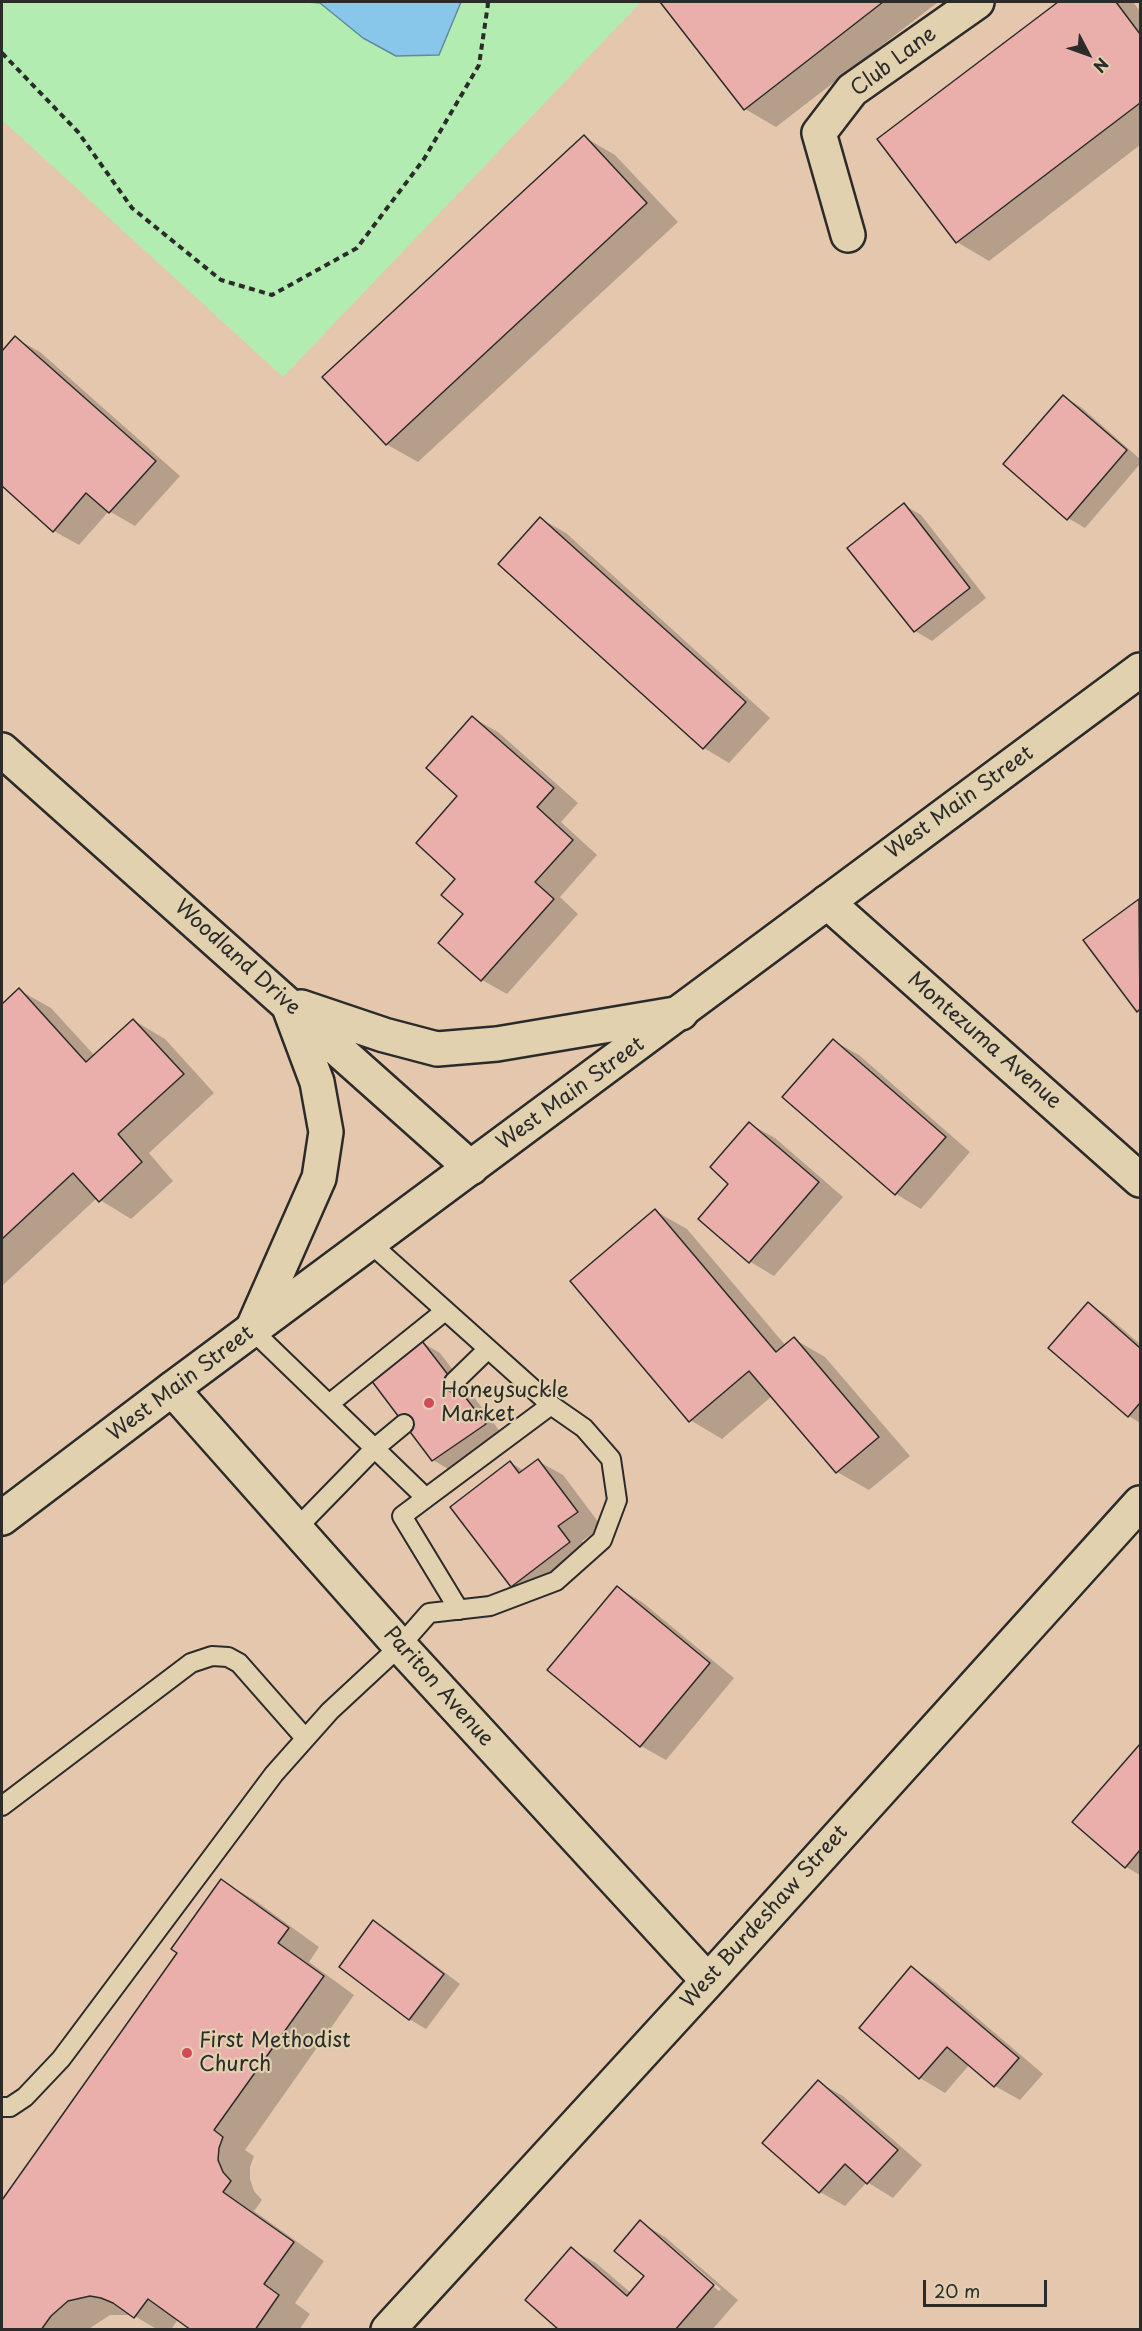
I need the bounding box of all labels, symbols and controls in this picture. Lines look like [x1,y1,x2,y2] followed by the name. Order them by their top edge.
[846,22,942,102] street label: Club Lane
[1058,24,1118,84] north arrow
[1088,53,1115,78] text: N
[881,741,1039,865] street label: West Main Street
[169,895,305,1021] street label: Woodland Drive
[902,967,1066,1115] street label: Montezuma Avenue
[492,1032,650,1156] street label: West Main Street
[103,1321,259,1447] street label: West Main Street
[441,1378,569,1428] place label: Honeysuckle Market
[422,1396,436,1410] marker: Honeysuckle Market
[378,1622,498,1752] street label: Pariton Avenue
[676,1820,854,2014] street label: West Burdeshaw Street
[199,2028,351,2078] place label: First Methodist Church
[180,2046,194,2060] marker: First Methodist Church
[926,2268,1050,2306] scale bar
[934,2277,980,2304] text: 20 m

